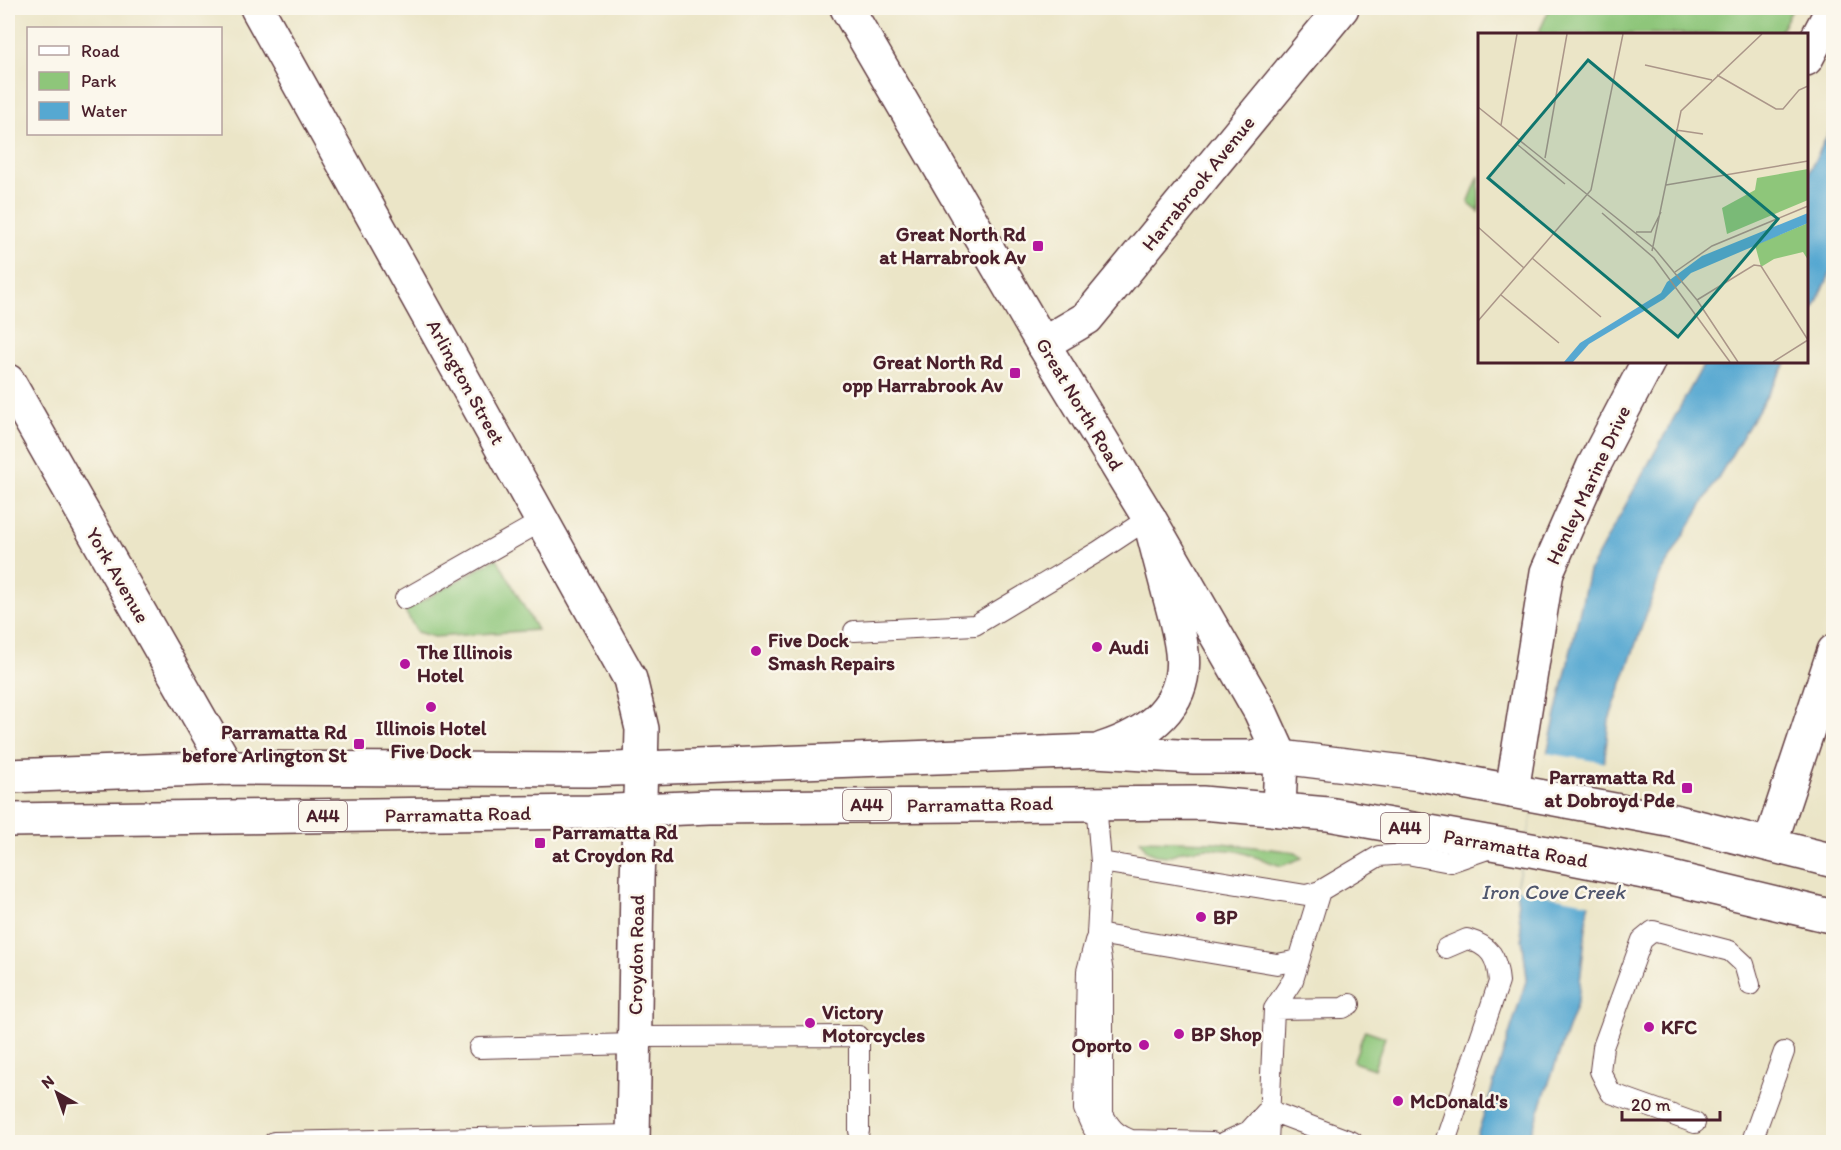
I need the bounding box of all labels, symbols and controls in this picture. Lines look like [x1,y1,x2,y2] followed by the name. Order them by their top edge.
[27,27,222,135] legend
[1478,33,1808,363] inset map
[81,40,120,62] text: Road
[81,70,116,92] text: Park
[81,100,127,122] text: Water
[1136,111,1260,255] street label: Harrabrook Avenue
[879,222,1027,269] place label: Great North Rd at Harrabrook Av
[1031,239,1045,253] marker: Great North Rd at Harrabrook Av
[422,315,510,449] street label: Arlington Street
[1031,333,1129,475] street label: Great North Road
[842,350,1004,398] place label: Great North Rd opp Harrabrook Av
[1008,366,1022,380] marker: Great North Rd opp Harrabrook Av
[1541,402,1635,568] street label: Henley Marine Drive
[81,523,155,627] street label: York Avenue
[768,628,895,676] place label: Five Dock Smash Repairs
[1108,635,1149,659] place label: Audi
[416,640,512,687] place label: The Illinois Hotel
[1090,640,1104,654] marker: Audi
[749,644,763,658] marker: Five Dock Smash Repairs
[398,657,412,671] marker: The Illinois Hotel
[424,700,438,714] marker: Illinois Hotel Five Dock
[376,716,487,763] place label: Illinois Hotel Five Dock
[182,720,348,768] place label: Parramatta Rd before Arlington St
[352,737,366,751] marker: Parramatta Rd before Arlington St
[1544,765,1676,813] place label: Parramatta Rd at Dobroyd Pde
[1680,781,1694,795] marker: Parramatta Rd at Dobroyd Pde
[843,790,891,820] road number: A44
[907,791,1053,817] street label: Parramatta Road
[299,801,347,831] road number: A44
[385,801,531,827] street label: Parramatta Road
[1381,813,1429,843] road number: A44
[552,820,679,868] place label: Parramatta Rd at Croydon Rd
[1442,823,1590,873] street label: Parramatta Road
[533,836,547,850] marker: Parramatta Rd at Croydon Rd
[1481,879,1626,904] water label: Iron Cove Creek
[623,894,649,1015] street label: Croydon Road
[1213,905,1238,929] place label: BP
[1194,910,1208,924] marker: BP
[822,1000,925,1048] place label: Victory Motorcycles
[1661,1015,1697,1039] place label: KFC
[803,1016,817,1030] marker: Victory Motorcycles
[1642,1020,1656,1034] marker: KFC
[1191,1022,1262,1047] place label: BP Shop
[1172,1027,1186,1041] marker: BP Shop
[1071,1033,1132,1058] place label: Oporto
[1137,1038,1151,1052] marker: Oporto
[27,1063,87,1123] north arrow
[37,1071,58,1093] text: N
[1622,1084,1720,1122] scale bar
[1410,1089,1508,1113] place label: McDonald's
[1391,1094,1405,1108] marker: McDonald's
[1631,1094,1671,1116] text: 20 m

